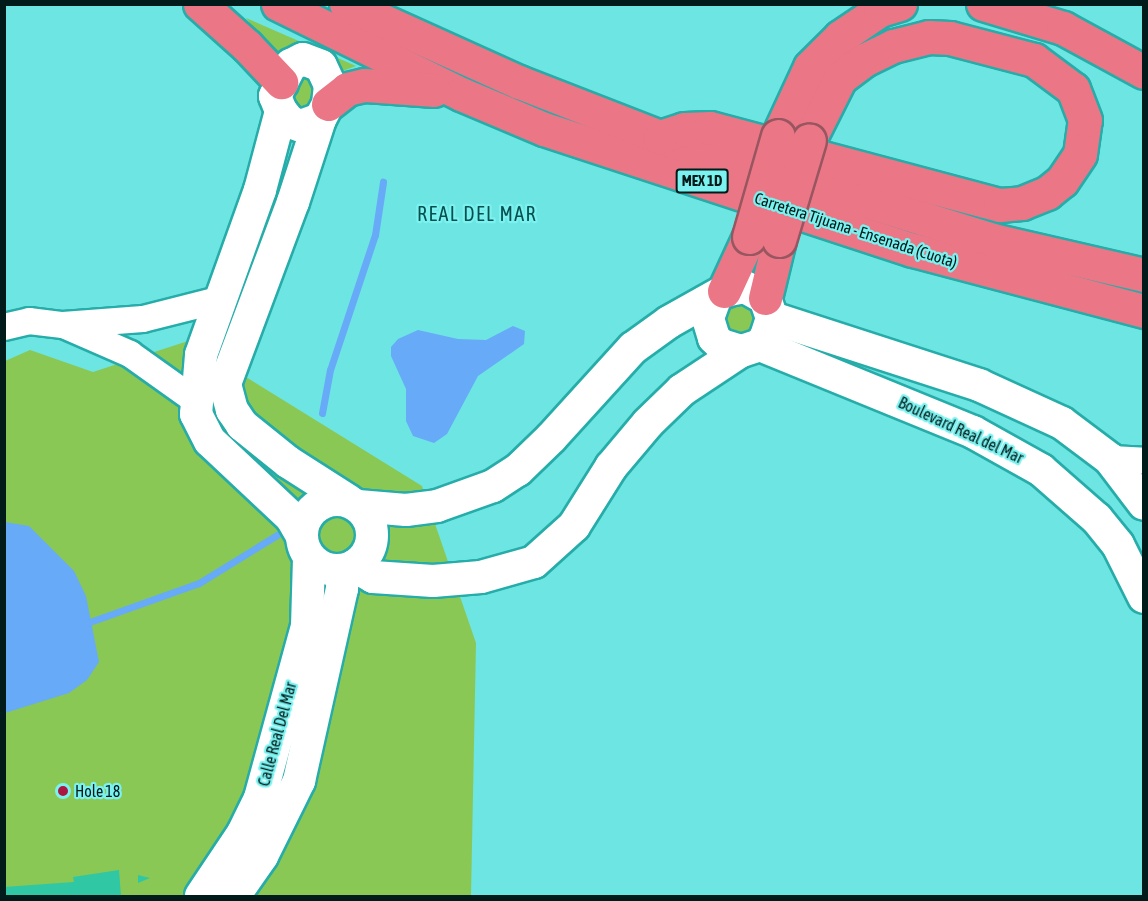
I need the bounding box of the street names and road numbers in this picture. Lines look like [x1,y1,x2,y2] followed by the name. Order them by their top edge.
[675,169,729,193] road number: MEX 1D
[752,188,960,272] street label: Carretera Tijuana - Ensenada (Cuota)
[895,393,1027,467] street label: Boulevard Real del Mar
[254,680,300,788] street label: Calle Real Del Mar

